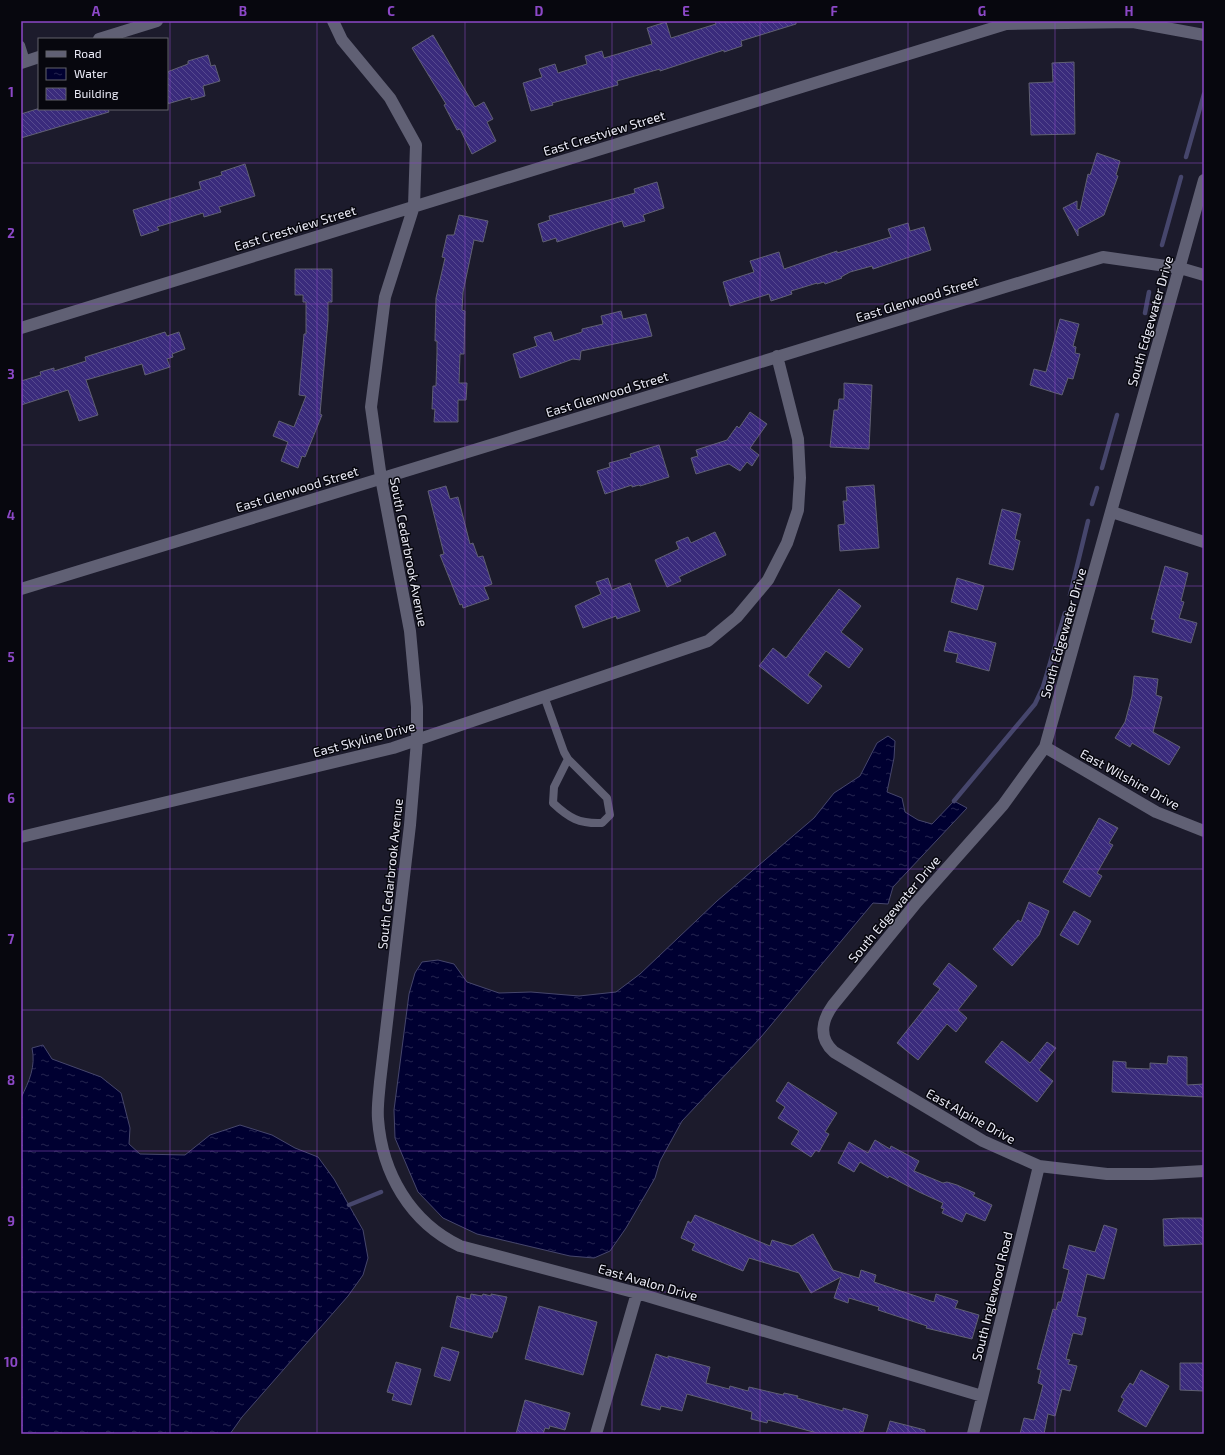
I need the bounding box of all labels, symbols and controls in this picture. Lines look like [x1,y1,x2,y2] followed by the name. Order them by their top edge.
[92,3,101,19] text: A
[239,3,247,19] text: B
[387,3,395,19] text: C
[535,3,544,19] text: D
[682,3,690,19] text: E
[830,3,838,19] text: F
[978,3,986,19] text: G
[1125,3,1134,19] text: H
[38,38,168,110] legend
[74,46,102,60] text: Road
[74,66,108,80] text: Water
[8,84,14,100] text: 1
[74,86,119,100] text: Building
[541,107,667,159] street label: East Crestview Street
[232,202,358,254] street label: East Crestview Street
[7,225,15,241] text: 2
[1124,254,1176,388] street label: South Edgewater Drive
[854,273,980,325] street label: East Glenwood Street
[7,366,15,382] text: 3
[544,368,670,420] street label: East Glenwood Street
[234,463,360,515] street label: East Glenwood Street
[387,476,431,628] street label: South Cedarbrook Avenue
[7,507,15,523] text: 4
[1037,566,1089,700] street label: South Edgewater Drive
[7,649,15,665] text: 5
[311,718,417,760] street label: East Skyline Drive
[1077,745,1183,813] street label: East Wilshire Drive
[7,790,15,806] text: 6
[374,798,406,950] street label: South Cedarbrook Avenue
[845,852,943,966] street label: South Edgewater Drive
[8,931,15,947] text: 7
[7,1072,15,1088] text: 8
[924,1085,1018,1147] street label: East Alpine Drive
[7,1213,15,1229] text: 9
[968,1230,1016,1362] street label: South Inglewood Road
[596,1260,700,1304] street label: East Avalon Drive
[4,1354,18,1370] text: 10

